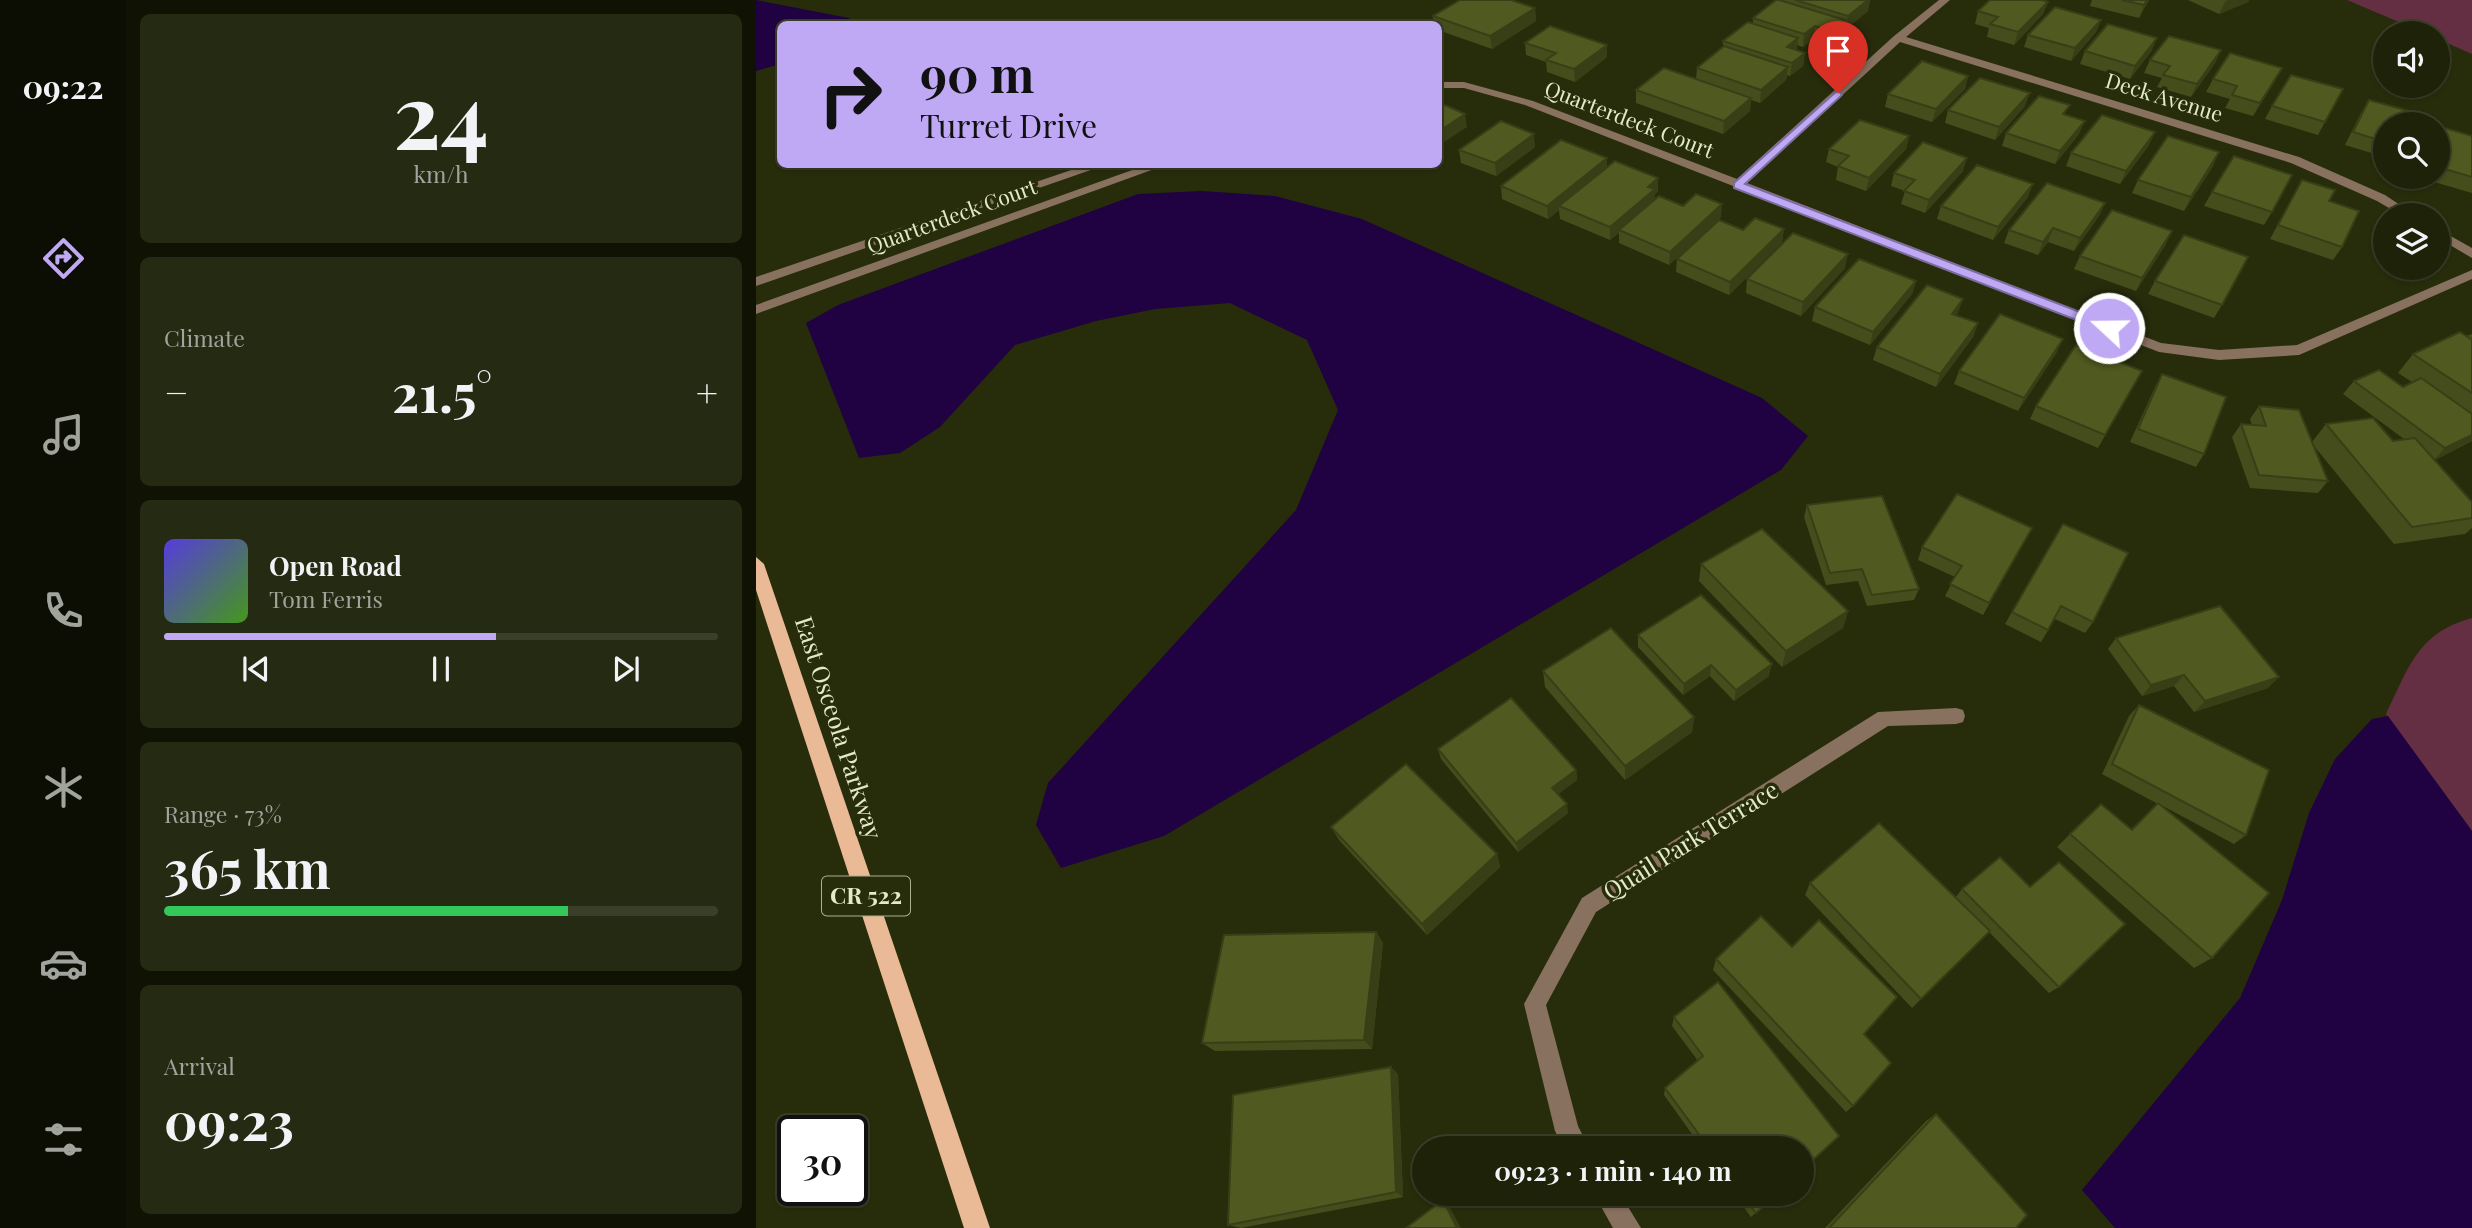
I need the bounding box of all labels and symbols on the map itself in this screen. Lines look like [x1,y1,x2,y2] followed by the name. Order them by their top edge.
[1808,21,1868,93] pin
[2103,65,2227,127] street label: Deck Avenue
[1541,73,1719,163] street label: Quarterdeck Court
[862,171,1041,259] street label: Quarterdeck Court
[2072,291,2146,365] position arrow
[789,612,891,843] street label: East Osceola Parkway
[1596,772,1784,906] street label: Quail Park Terrace
[822,876,910,916] road number: CR 522
[777,1115,868,1206] speed limit sign: 30

